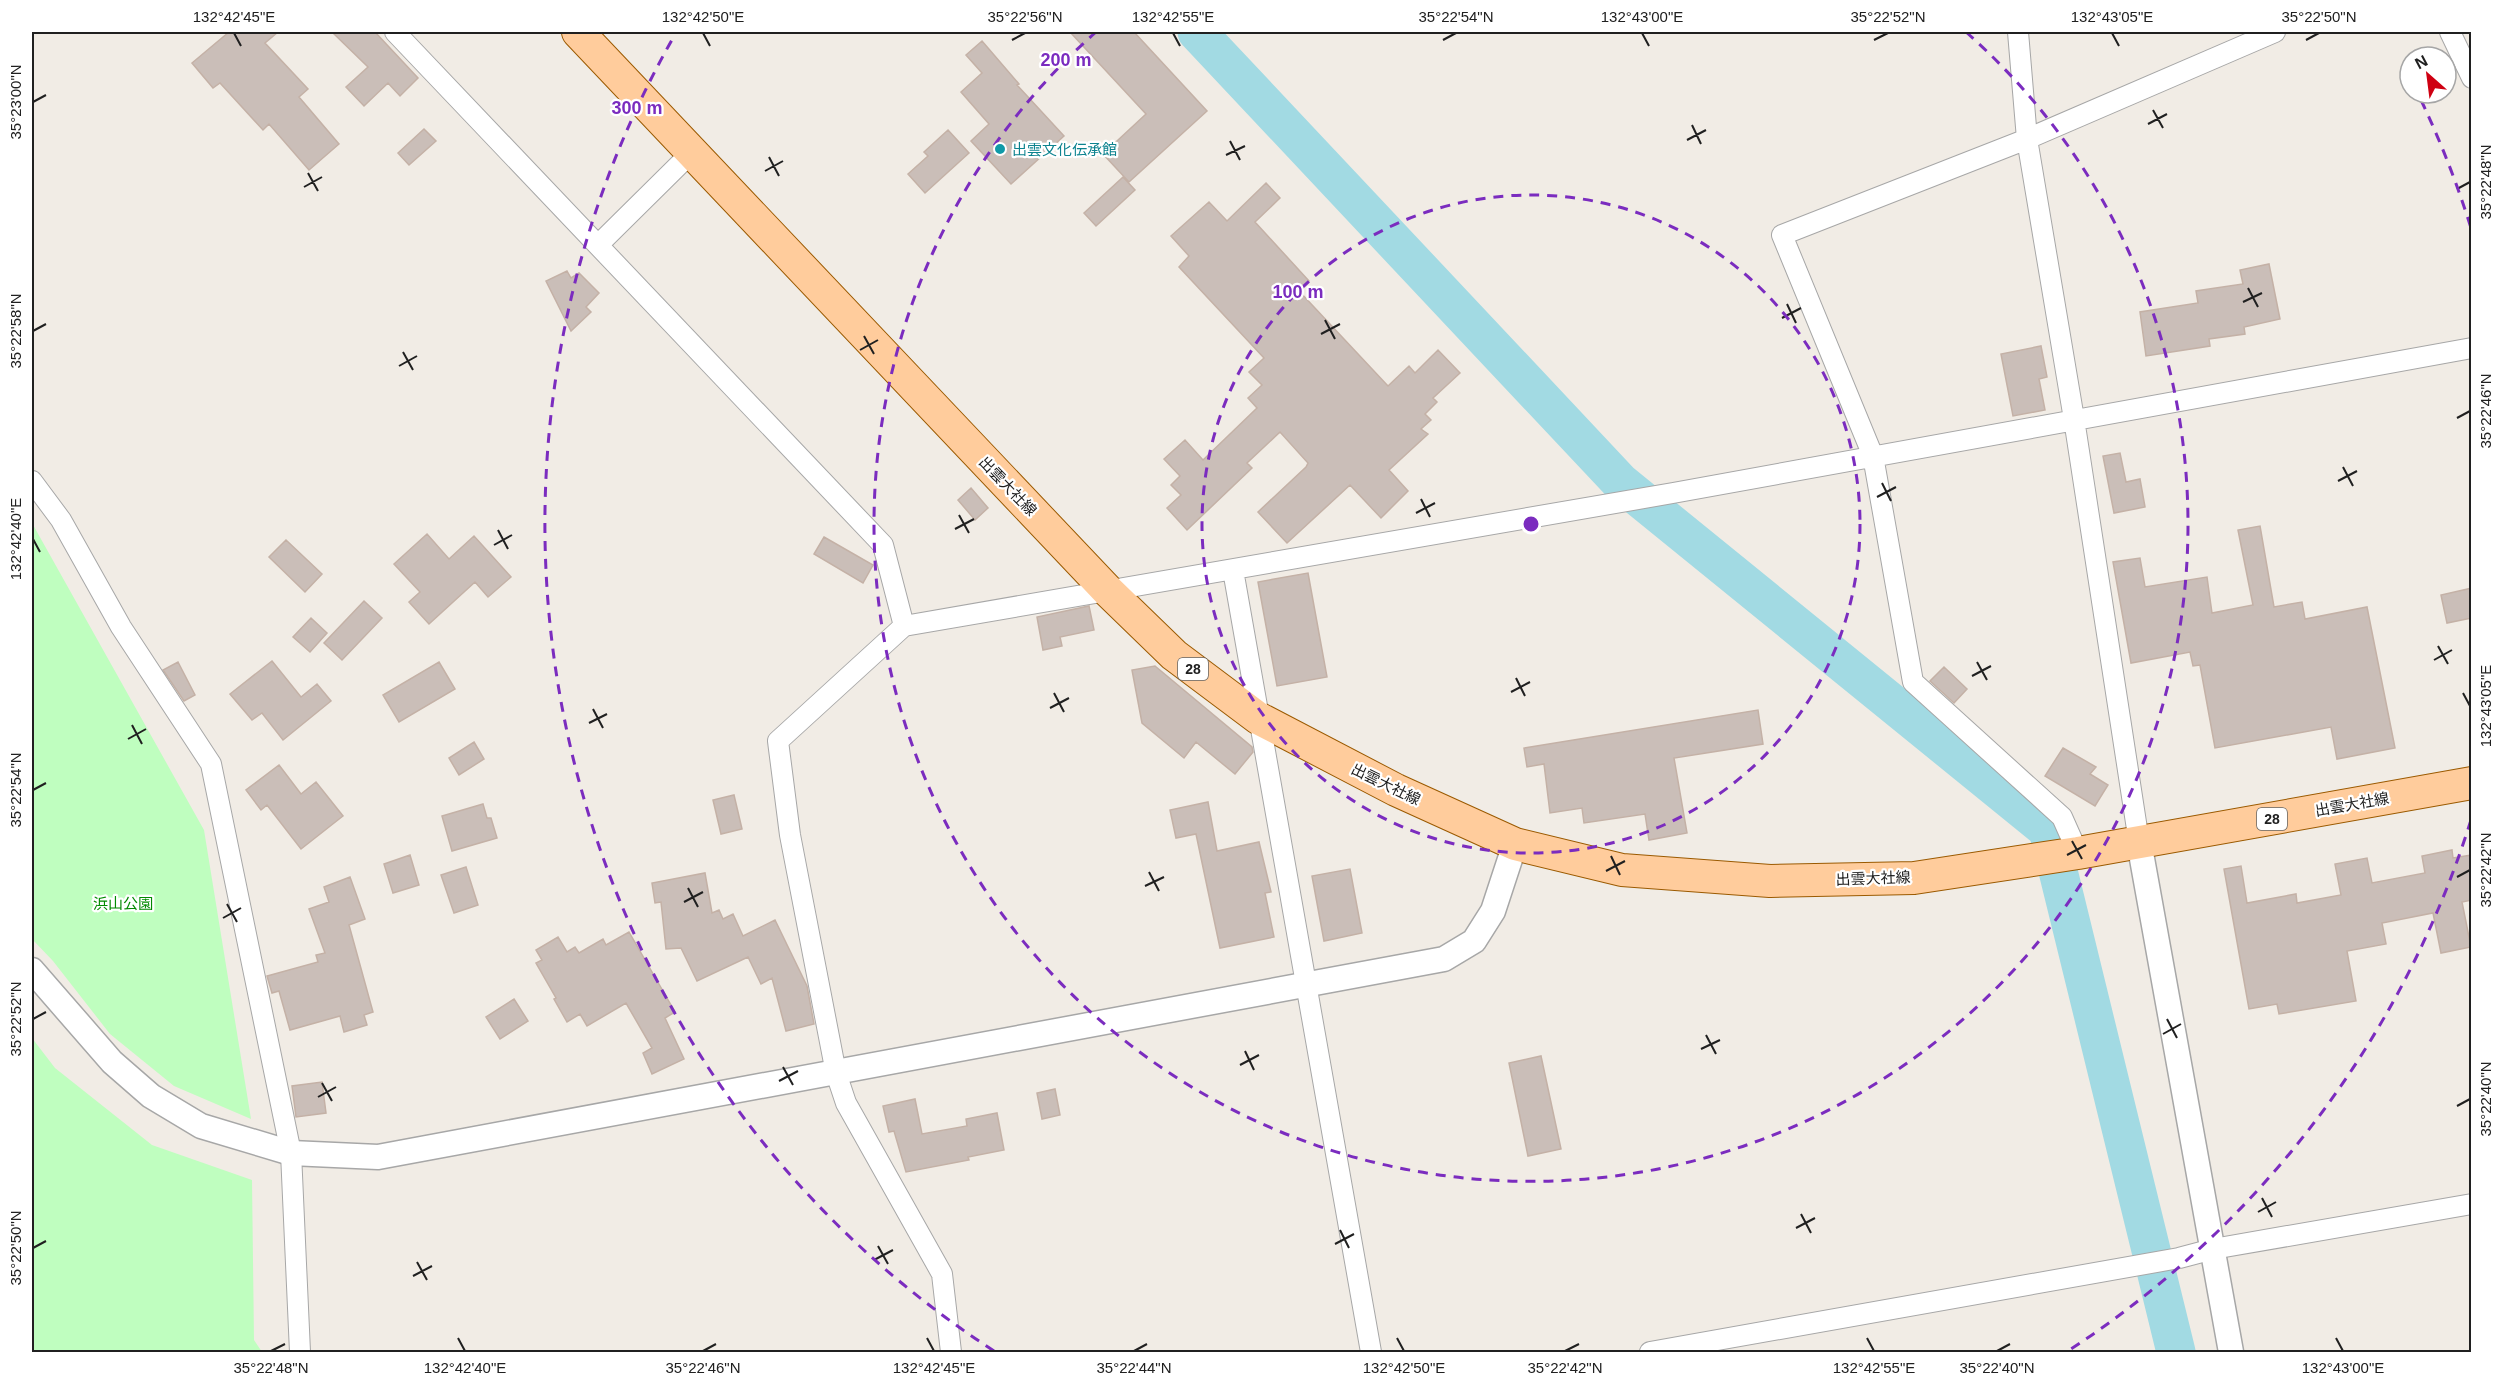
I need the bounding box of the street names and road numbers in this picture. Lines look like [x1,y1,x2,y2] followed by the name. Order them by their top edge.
[976,453,1040,519] street label: 出雲大社線
[1178,658,1208,680] road number: 28
[1349,760,1423,808] street label: 出雲大社線
[2314,789,2390,819] street label: 出雲大社線
[2257,808,2287,830] road number: 28
[1835,868,1911,888] street label: 出雲大社線

